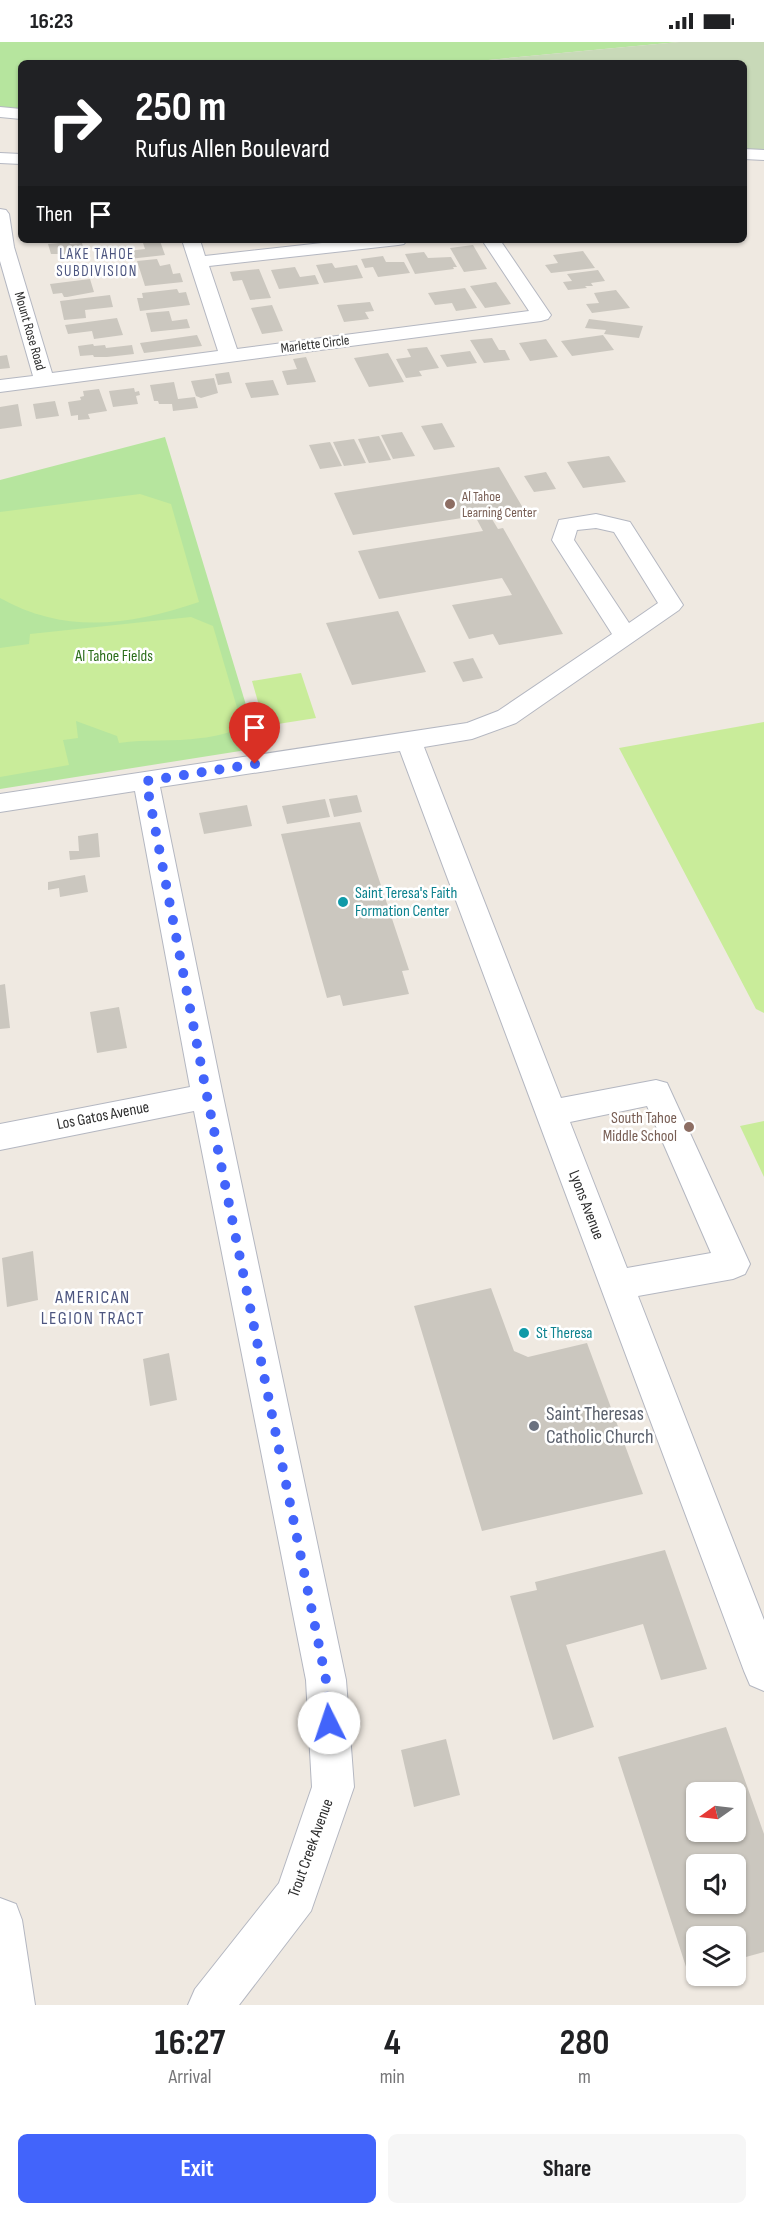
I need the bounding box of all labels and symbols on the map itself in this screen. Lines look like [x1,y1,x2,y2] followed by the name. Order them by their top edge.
[56,245,138,281] district label: LAKE TAHOE SUBDIVISION
[11,290,49,372] street label: Mount Rose Road
[280,331,350,357] street label: Marlette Circle
[461,488,537,521] place label: Al Tahoe Learning Center
[443,497,457,511] marker: Al Tahoe Learning Center
[74,647,153,666] park label: Al Tahoe Fields
[229,702,280,764] pin
[355,884,457,921] place label: Saint Teresa's Faith Formation Center
[336,895,350,909] marker: Saint Teresa's Faith Formation Center
[55,1098,151,1134] street label: Los Gatos Avenue
[603,1109,677,1146] place label: South Tahoe Middle School
[682,1120,696,1134] marker: South Tahoe Middle School
[564,1168,608,1242] street label: Lyons Avenue
[41,1287,145,1329] district label: AMERICAN LEGION TRACT
[536,1324,593,1343] place label: St Theresa
[517,1326,531,1340] marker: St Theresa
[546,1402,654,1449] place label: Saint Theresas Catholic Church
[527,1419,541,1433] marker: Saint Theresas Catholic Church
[297,1691,361,1755] position arrow
[686,1782,746,1842] north arrow
[284,1796,338,1900] street label: Trout Creek Avenue

